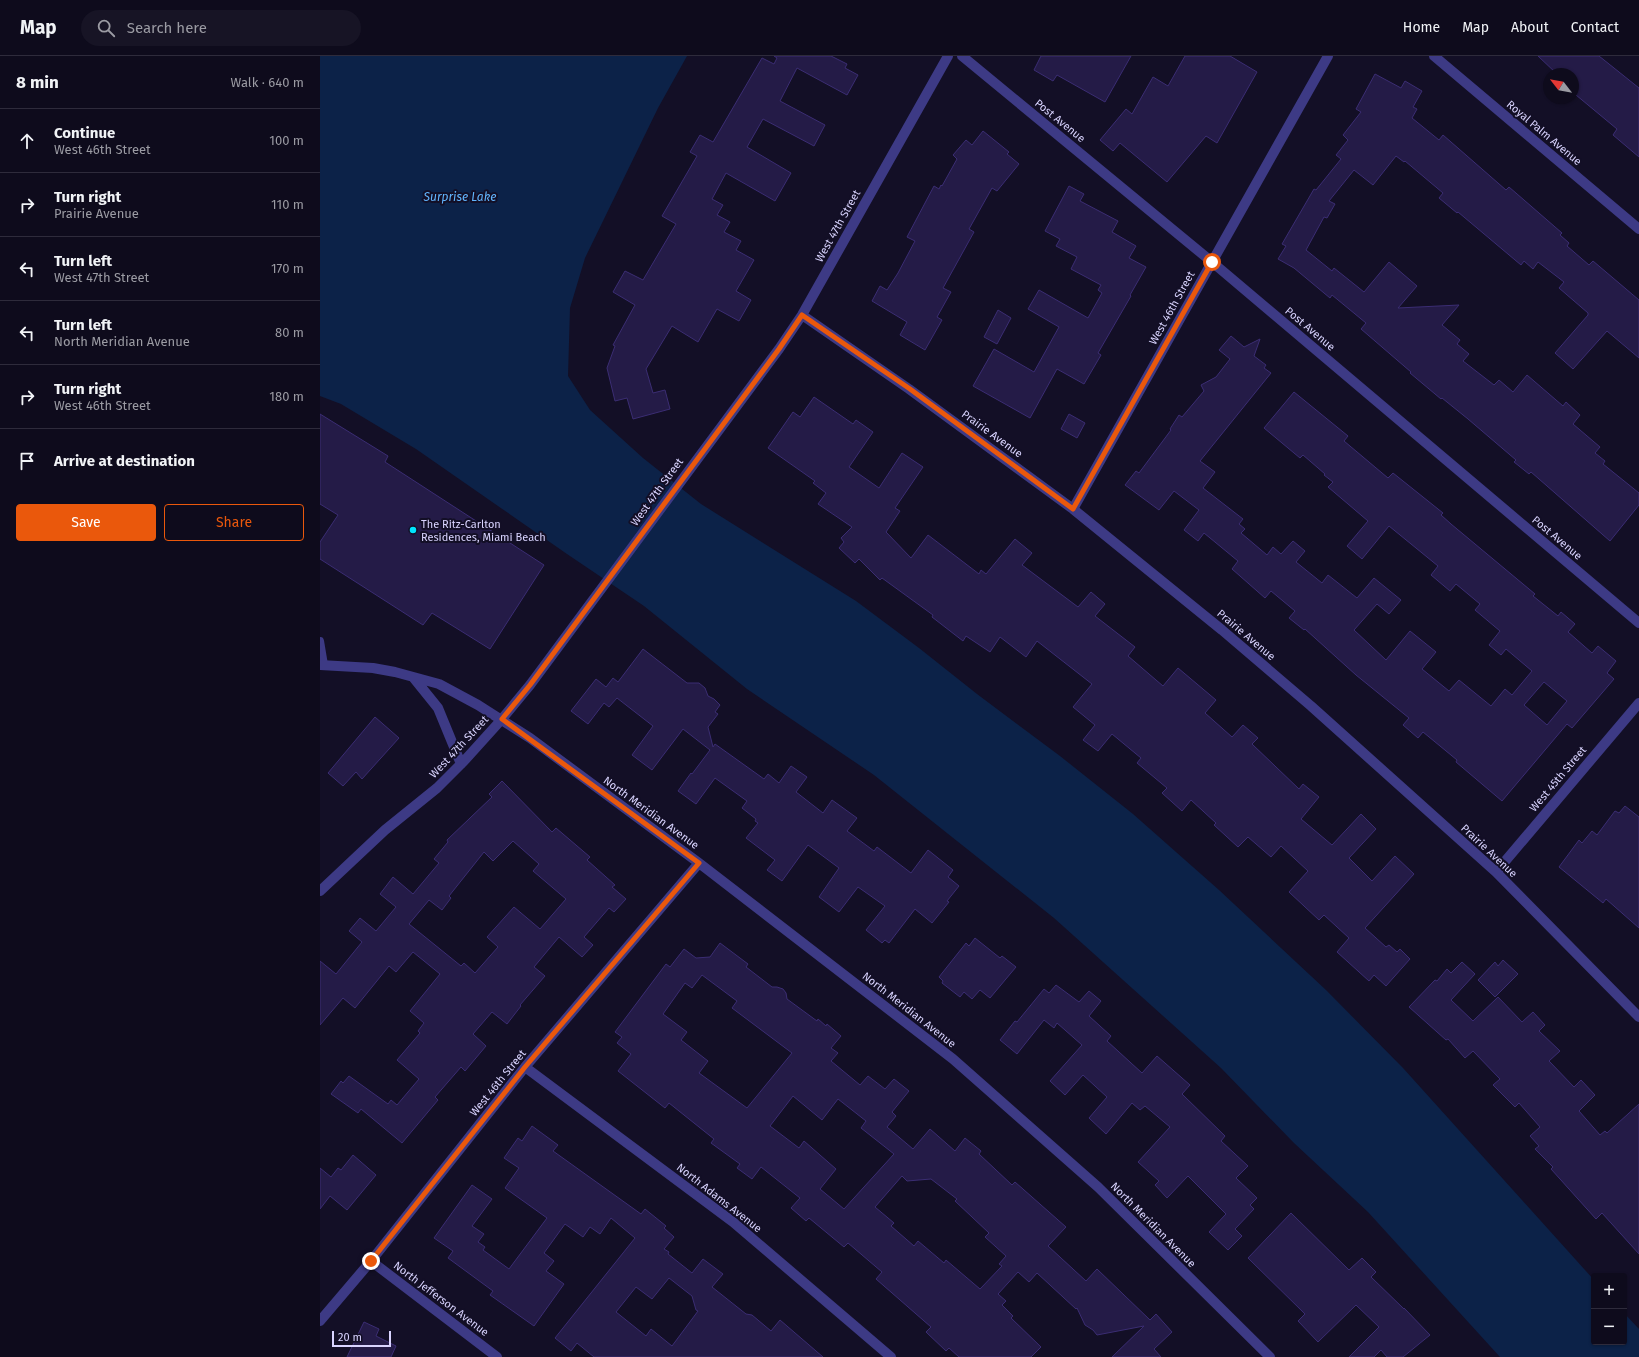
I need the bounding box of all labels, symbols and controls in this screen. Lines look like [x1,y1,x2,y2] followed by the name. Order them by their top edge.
[81,10,361,46] search box
[20,16,57,39] text: Map
[95,17,117,39] icon: search
[127,19,207,37] text: Search here
[1403,19,1440,36] text: Home
[1462,19,1489,36] text: Map
[1511,19,1549,36] text: About
[1571,19,1619,36] text: Contact
[1543,68,1579,104] north arrow
[16,72,59,93] text: 8 min
[231,75,304,90] text: Walk · 640 m
[1032,97,1088,145] street label: Post Avenue
[1504,98,1584,168] street label: Royal Palm Avenue
[54,124,115,142] text: Continue
[16,130,38,152] icon: ahead
[269,133,304,148] text: 100 m
[54,142,151,157] text: West 46th Street
[54,188,121,206] text: Turn right
[813,188,863,264] street label: West 47th Street
[423,190,496,204] water label: Surprise Lake
[16,194,38,216] icon: right
[271,197,304,212] text: 110 m
[54,206,139,221] text: Prairie Avenue
[54,252,112,270] text: Turn left
[1203,253,1221,271] route start
[16,258,38,280] icon: left
[271,261,304,276] text: 170 m
[1146,269,1198,347] street label: West 46th Street
[54,270,149,285] text: West 47th Street
[1282,304,1338,354] street label: Post Avenue
[54,316,112,334] text: Turn left
[16,322,38,344] icon: left
[275,325,304,340] text: 80 m
[54,334,190,349] text: North Meridian Avenue
[54,380,121,398] text: Turn right
[16,386,38,408] icon: right
[269,389,304,404] text: 180 m
[54,398,151,413] text: West 46th Street
[959,408,1025,460] street label: Prairie Avenue
[16,450,38,472] icon: arrive
[54,452,195,470] text: Arrive at destination
[628,456,686,528] street label: West 47th Street
[16,504,156,541] button: Save
[164,504,304,541] button: Share
[1529,513,1585,563] street label: Post Avenue
[421,518,546,544] place label: The Ritz-Carlton Residences, Miami Beach
[408,525,418,535] marker: The Ritz-Carlton Residences, Miami Beach
[1214,607,1278,663] street label: Prairie Avenue
[427,713,491,781] street label: West 47th Street
[1527,744,1589,814] street label: West 45th Street
[601,774,701,852] street label: North Meridian Avenue
[1458,822,1520,880] street label: Prairie Avenue
[860,969,958,1051] street label: North Meridian Avenue
[467,1047,529,1119] street label: West 46th Street
[674,1161,764,1235] street label: North Adams Avenue
[1108,1180,1198,1270] street label: North Meridian Avenue
[362,1252,380,1270] route end
[391,1259,491,1339] street label: North Jefferson Avenue
[1591,1273,1627,1345] map controls
[1591,1273,1627,1309] button: +
[1591,1309,1627,1345] button: −
[332,1329,391,1348] scale bar
[338,1331,362,1344] text: 20 m

